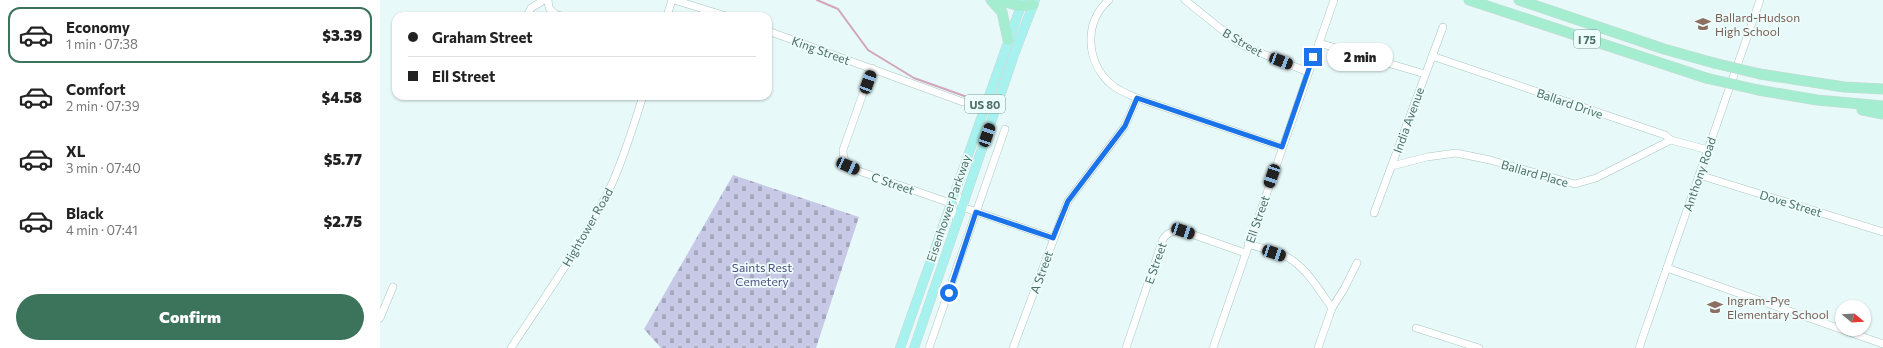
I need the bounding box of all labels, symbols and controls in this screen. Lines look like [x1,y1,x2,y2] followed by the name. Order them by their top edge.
[1715,10,1800,38] place label: Ballard-Hudson High School
[1694,15,1712,33] school or university icon: Ballard-Hudson High School
[18,17,54,53] icon: car
[66,18,130,36] text: Economy
[1220,25,1266,59] street label: B Street
[322,26,362,44] text: $3.39
[432,28,533,46] text: Graham Street
[1574,30,1600,48] road number: I 75
[790,33,852,67] street label: King Street
[66,36,138,52] text: 1 min · 07:38
[1327,43,1393,71] callout: 2 min
[1304,48,1322,66] route end
[1344,49,1376,65] text: 2 min
[1268,51,1294,71] car
[432,67,495,85] text: Ell Street
[858,69,878,95] car
[18,79,54,115] icon: car
[66,80,126,98] text: Comfort
[1390,85,1426,155] street label: India Avenue
[1535,85,1605,121] street label: Ballard Drive
[322,88,362,106] text: $4.58
[965,95,1005,113] road number: US 80
[66,98,140,114] text: 2 min · 07:39
[977,122,997,148] car
[1680,135,1718,213] street label: Anthony Road
[18,141,54,177] icon: car
[66,142,85,160] text: XL
[324,150,362,168] text: $5.77
[923,153,973,263] street label: Eisenhower Parkway
[835,156,861,176] car
[1500,157,1570,189] street label: Ballard Place
[66,160,141,176] text: 3 min · 07:40
[1262,163,1282,189] car
[870,169,916,197] street label: C Street
[559,185,615,269] street label: Hightower Road
[1758,187,1824,219] street label: Dove Street
[1242,193,1272,245] street label: Ell Street
[18,203,54,239] icon: car
[66,204,104,222] text: Black
[323,212,362,230] text: $2.75
[1170,221,1196,241] car
[66,222,138,238] text: 4 min · 07:41
[1141,240,1169,286] street label: E Street
[1261,243,1287,263] car
[1027,249,1055,295] street label: A Street
[732,260,792,288] park label: Saints Rest Cemetery
[940,284,958,302] route start
[1727,293,1829,321] place label: Ingram-Pye Elementary School
[16,294,364,340] button: Confirm
[1706,298,1724,316] school or university icon: Ingram-Pye Elementary School
[1835,300,1871,336] north arrow
[1835,300,1871,336] map controls

